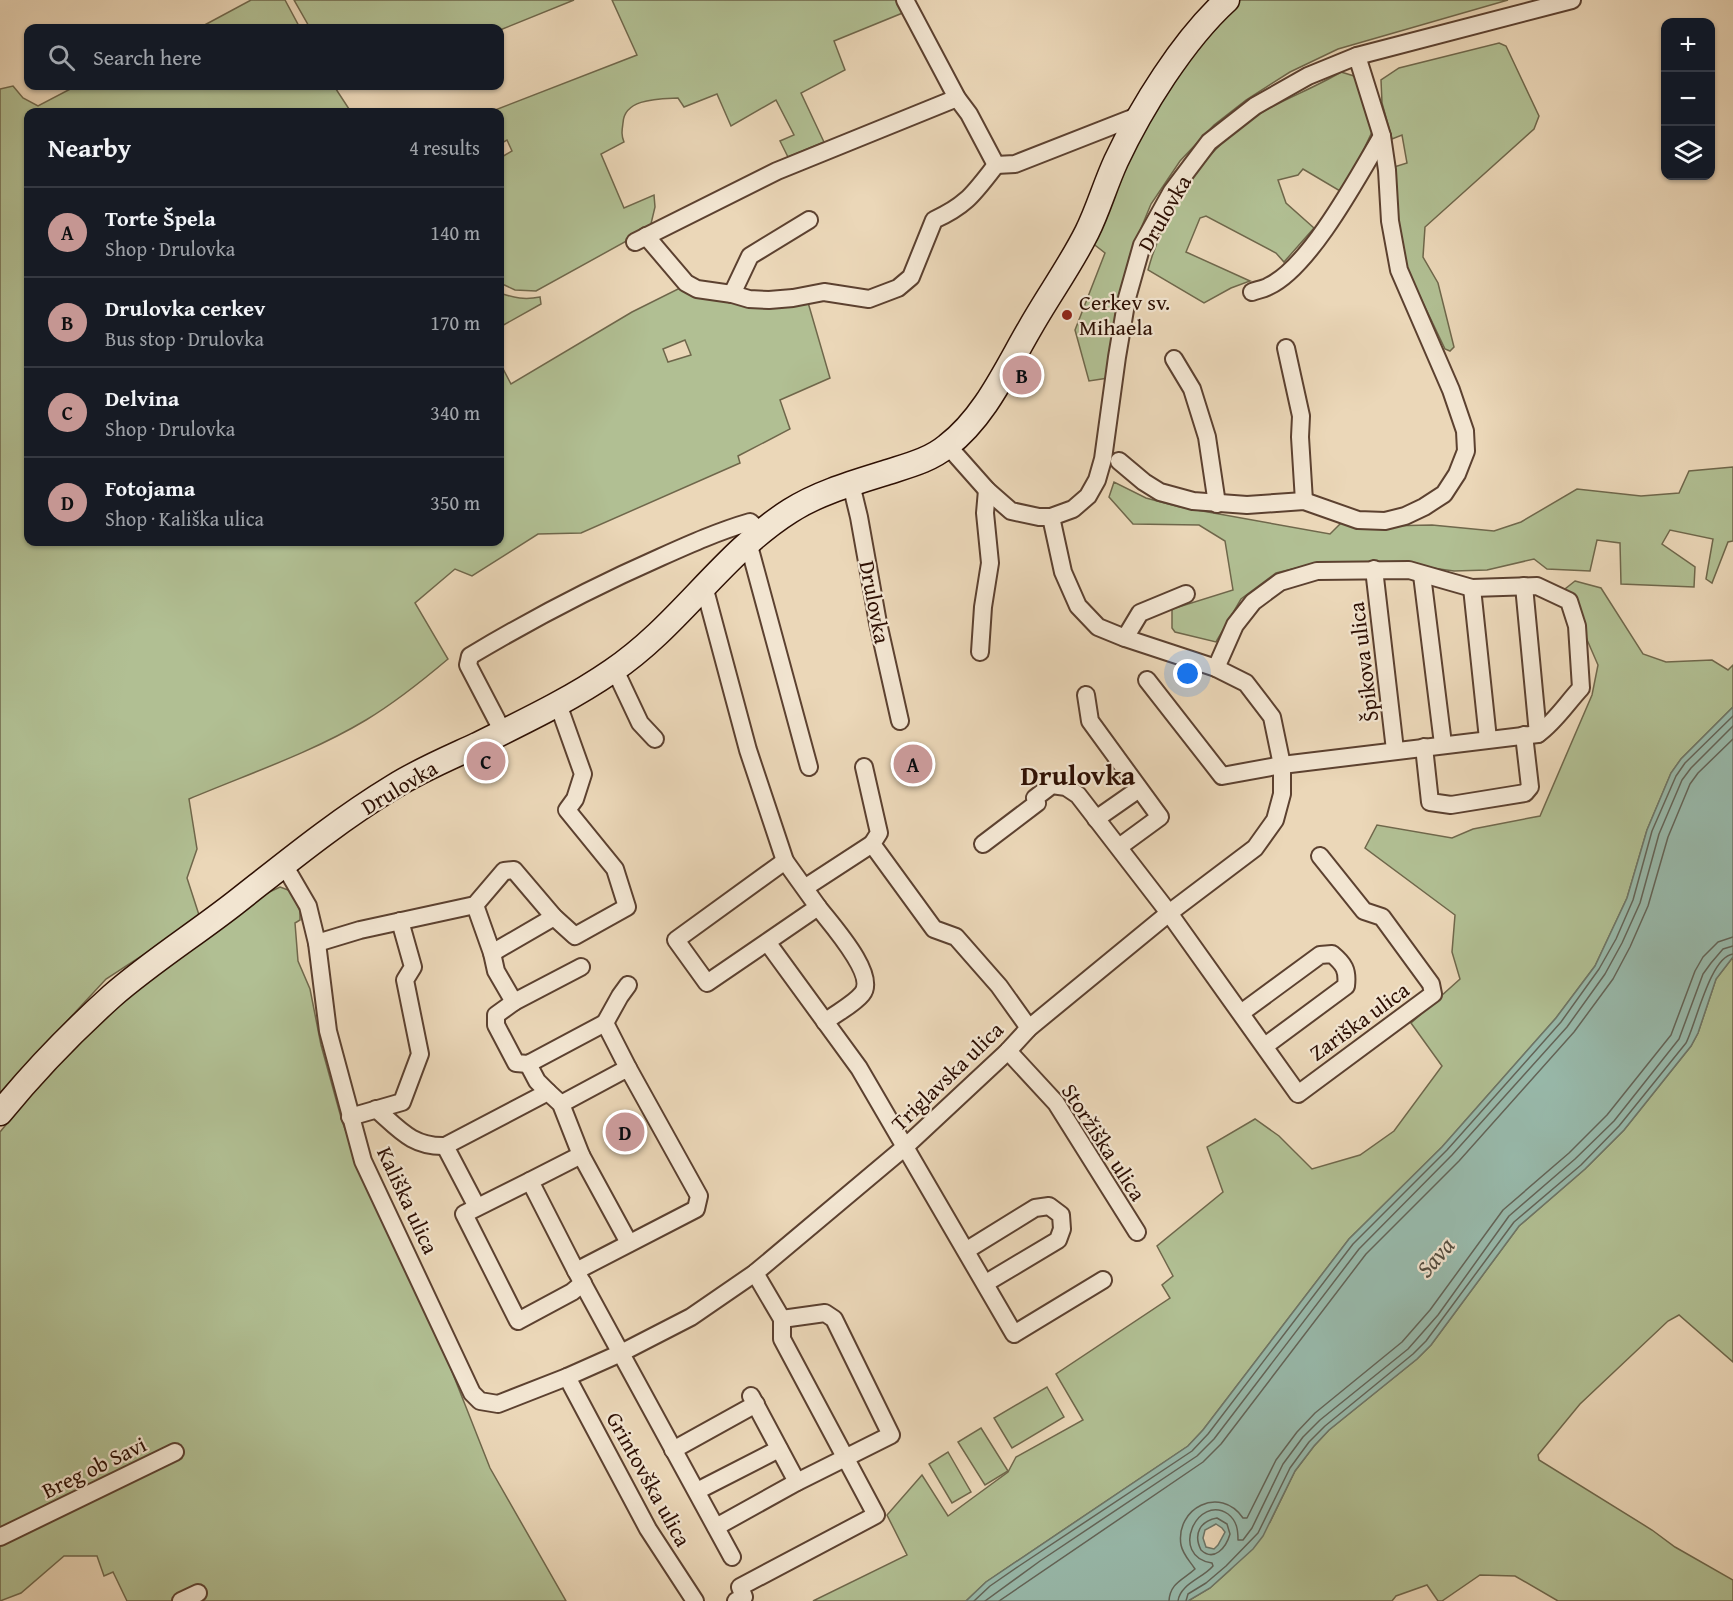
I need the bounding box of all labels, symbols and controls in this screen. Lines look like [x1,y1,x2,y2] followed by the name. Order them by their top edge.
[1661,18,1715,180] map controls
[1661,18,1715,72] button: +
[24,24,504,90] search box
[45,41,78,74] icon: search
[93,41,202,73] text: Search here
[1661,72,1715,126] button: −
[1661,126,1715,180] button: layers
[48,128,131,167] text: Nearby
[409,133,480,162] text: 4 results
[1129,168,1199,257] street label: Drulovka
[105,202,216,234] text: Torte Špela
[61,218,74,247] text: A
[430,218,480,247] text: 140 m
[105,234,235,263] text: Shop · Drulovka
[1079,286,1170,343] place label: Cerkev sv. Mihaela
[105,292,265,324] text: Drulovka cerkev
[61,308,74,337] text: B
[430,308,480,337] text: 170 m
[1060,308,1074,322] marker: Cerkev sv. Mihaela
[105,324,264,353] text: Bus stop · Drulovka
[1002,352,1042,398] pin: B
[105,382,179,414] text: Delvina
[62,398,73,427] text: C
[430,398,480,427] text: 340 m
[105,414,235,443] text: Shop · Drulovka
[105,472,195,504] text: Fotojama
[61,488,74,517] text: D
[430,488,480,517] text: 350 m
[105,504,264,533] text: Shop · Kališka ulica
[851,558,899,647] street label: Drulovka
[1340,600,1386,724] street label: Špikova ulica
[1173,659,1202,688] your location
[466,738,506,783] pin: C
[894,742,932,786] pin: A
[355,751,444,822] street label: Drulovka
[1021,754,1136,795] district label: Drulovka
[1302,973,1416,1068] street label: Zariška ulica
[884,1014,1011,1138] street label: Triglavska ulica
[1054,1077,1154,1207] street label: Storžiška ulica
[606,1110,644,1154] pin: D
[369,1141,447,1260] street label: Kališka ulica
[1408,1229,1462,1285] water label: Sava
[599,1406,700,1553] street label: Grintovška ulica
[36,1428,152,1506] street label: Breg ob Savi

